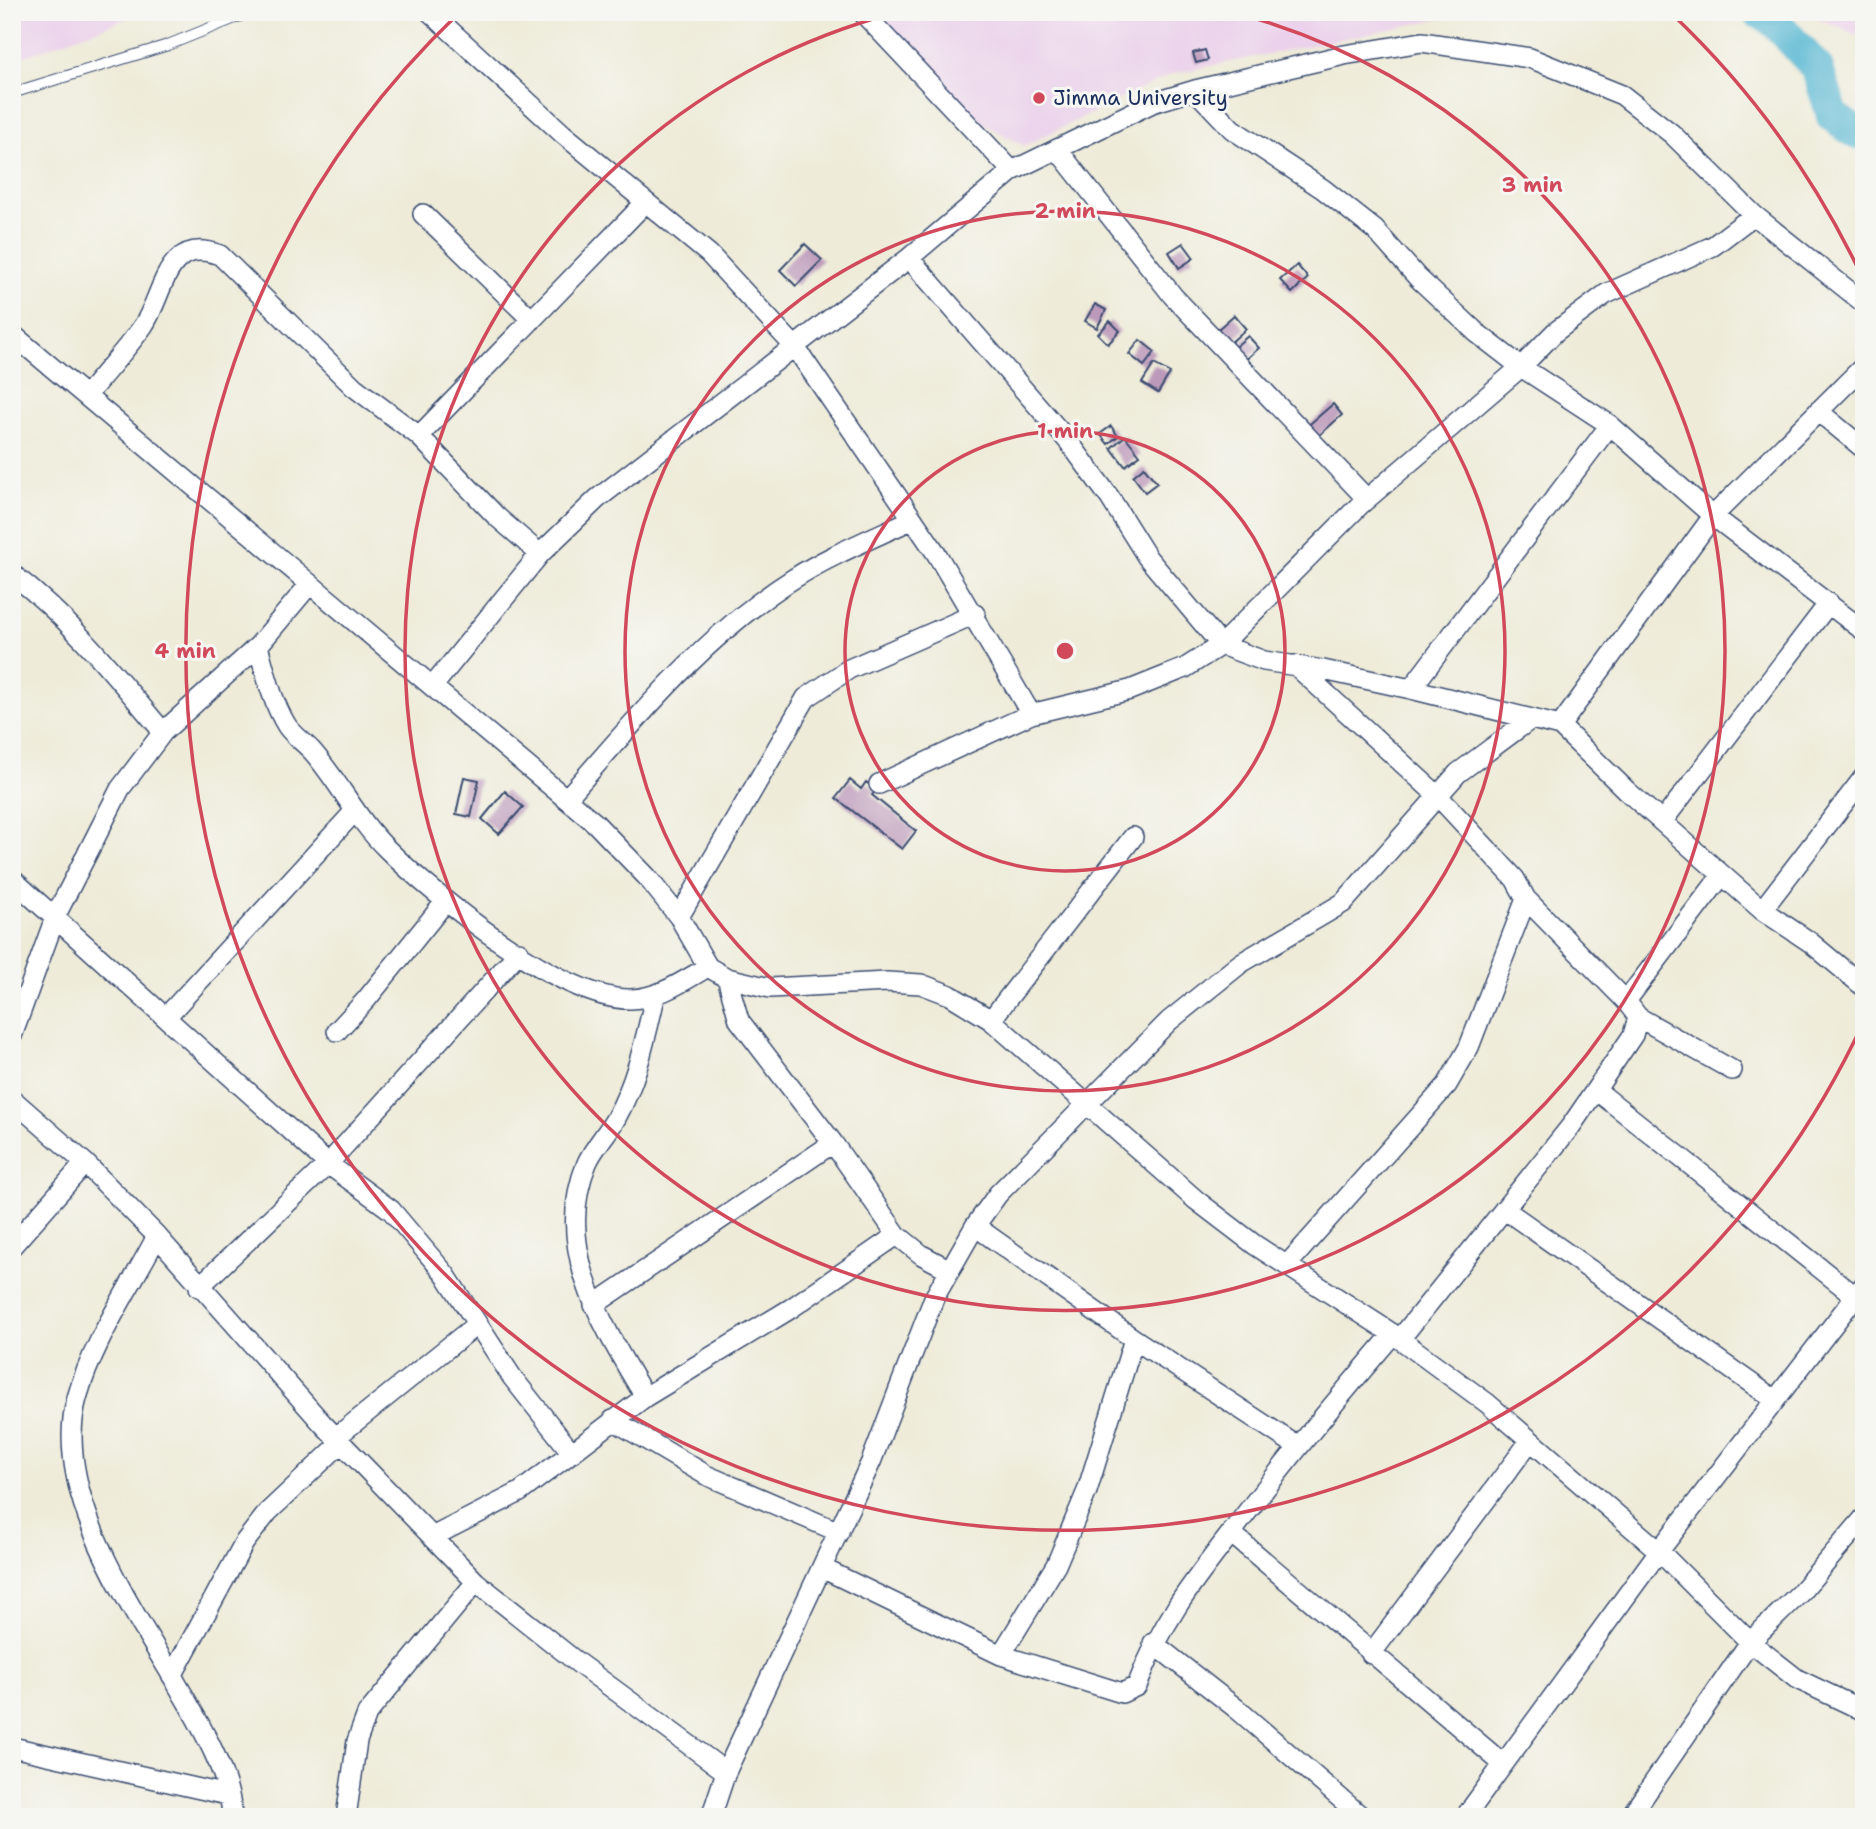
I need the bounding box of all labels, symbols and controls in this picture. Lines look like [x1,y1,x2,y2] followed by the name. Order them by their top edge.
[1053,84,1228,112] place label: Jimma University
[1031,90,1047,106] marker: Jimma University
[1501,171,1563,199] text: 3 min
[1034,197,1096,225] text: 2 min
[1037,417,1093,445] text: 1 min
[154,637,216,665] text: 4 min
[1053,639,1077,663] centre of rings

